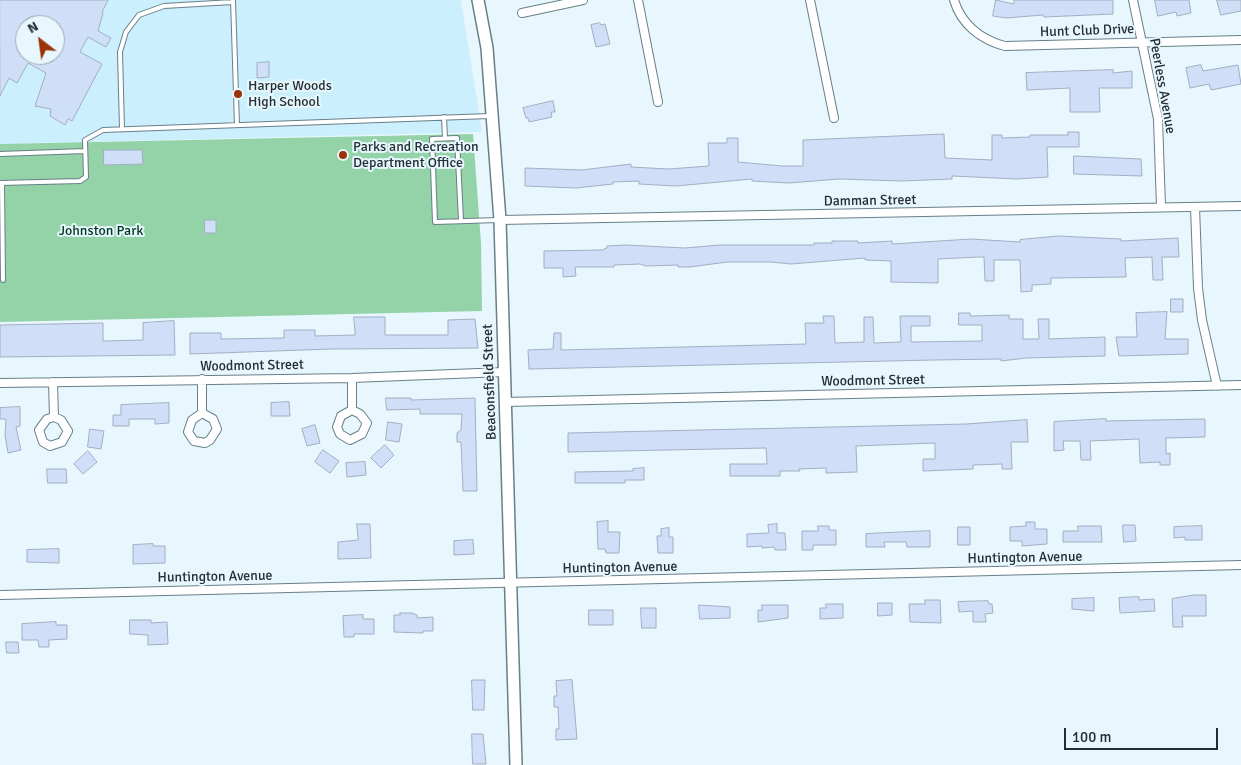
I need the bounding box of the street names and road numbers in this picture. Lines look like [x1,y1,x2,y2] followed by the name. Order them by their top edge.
[1039,21,1135,41] street label: Hunt Club Drive
[1145,37,1179,135] street label: Peerless Avenue
[824,192,916,210] street label: Damman Street
[480,324,500,440] street label: Beaconsfield Street
[200,357,304,375] street label: Woodmont Street
[821,372,925,390] street label: Woodmont Street
[967,549,1083,567] street label: Huntington Avenue
[562,559,678,577] street label: Huntington Avenue
[157,568,273,586] street label: Huntington Avenue

